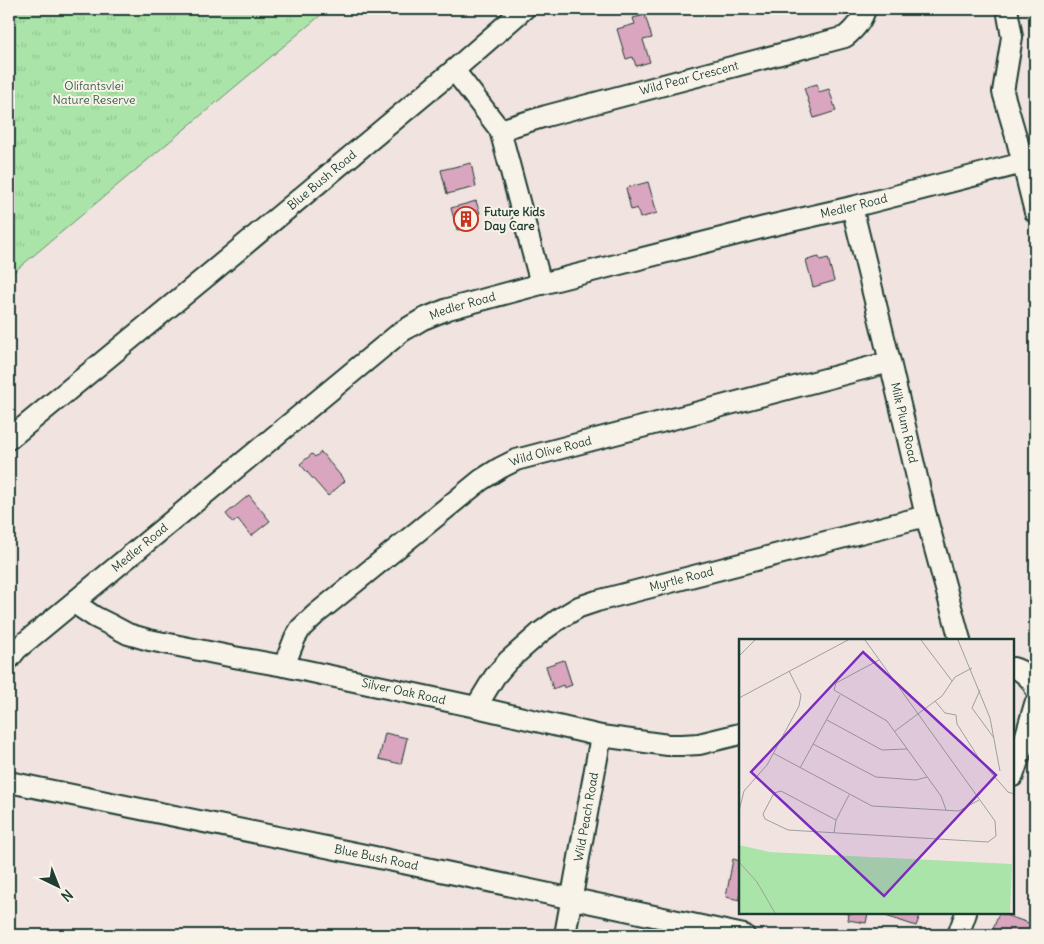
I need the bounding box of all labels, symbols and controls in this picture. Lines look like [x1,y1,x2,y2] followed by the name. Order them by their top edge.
[638,57,740,98] street label: Wild Pear Crescent
[53,78,135,107] park label: Olifantsvlei Nature Reserve
[284,147,359,213] street label: Blue Bush Road
[819,190,889,221] street label: Medler Road
[484,204,545,234] place label: Future Kids Day Care
[453,206,479,232] building icon: Future Kids Day Care
[427,289,497,323] street label: Medler Road
[888,381,921,465] street label: Milk Plum Road
[507,433,593,469] street label: Wild Olive Road
[108,520,171,575] street label: Medler Road
[648,563,715,594] street label: Myrtle Road
[739,639,1014,914] inset map
[360,675,447,707] street label: Silver Oak Road
[570,771,601,863] street label: Wild Peach Road
[333,841,420,873] street label: Blue Bush Road
[32,862,82,912] north arrow
[57,886,77,905] text: N

